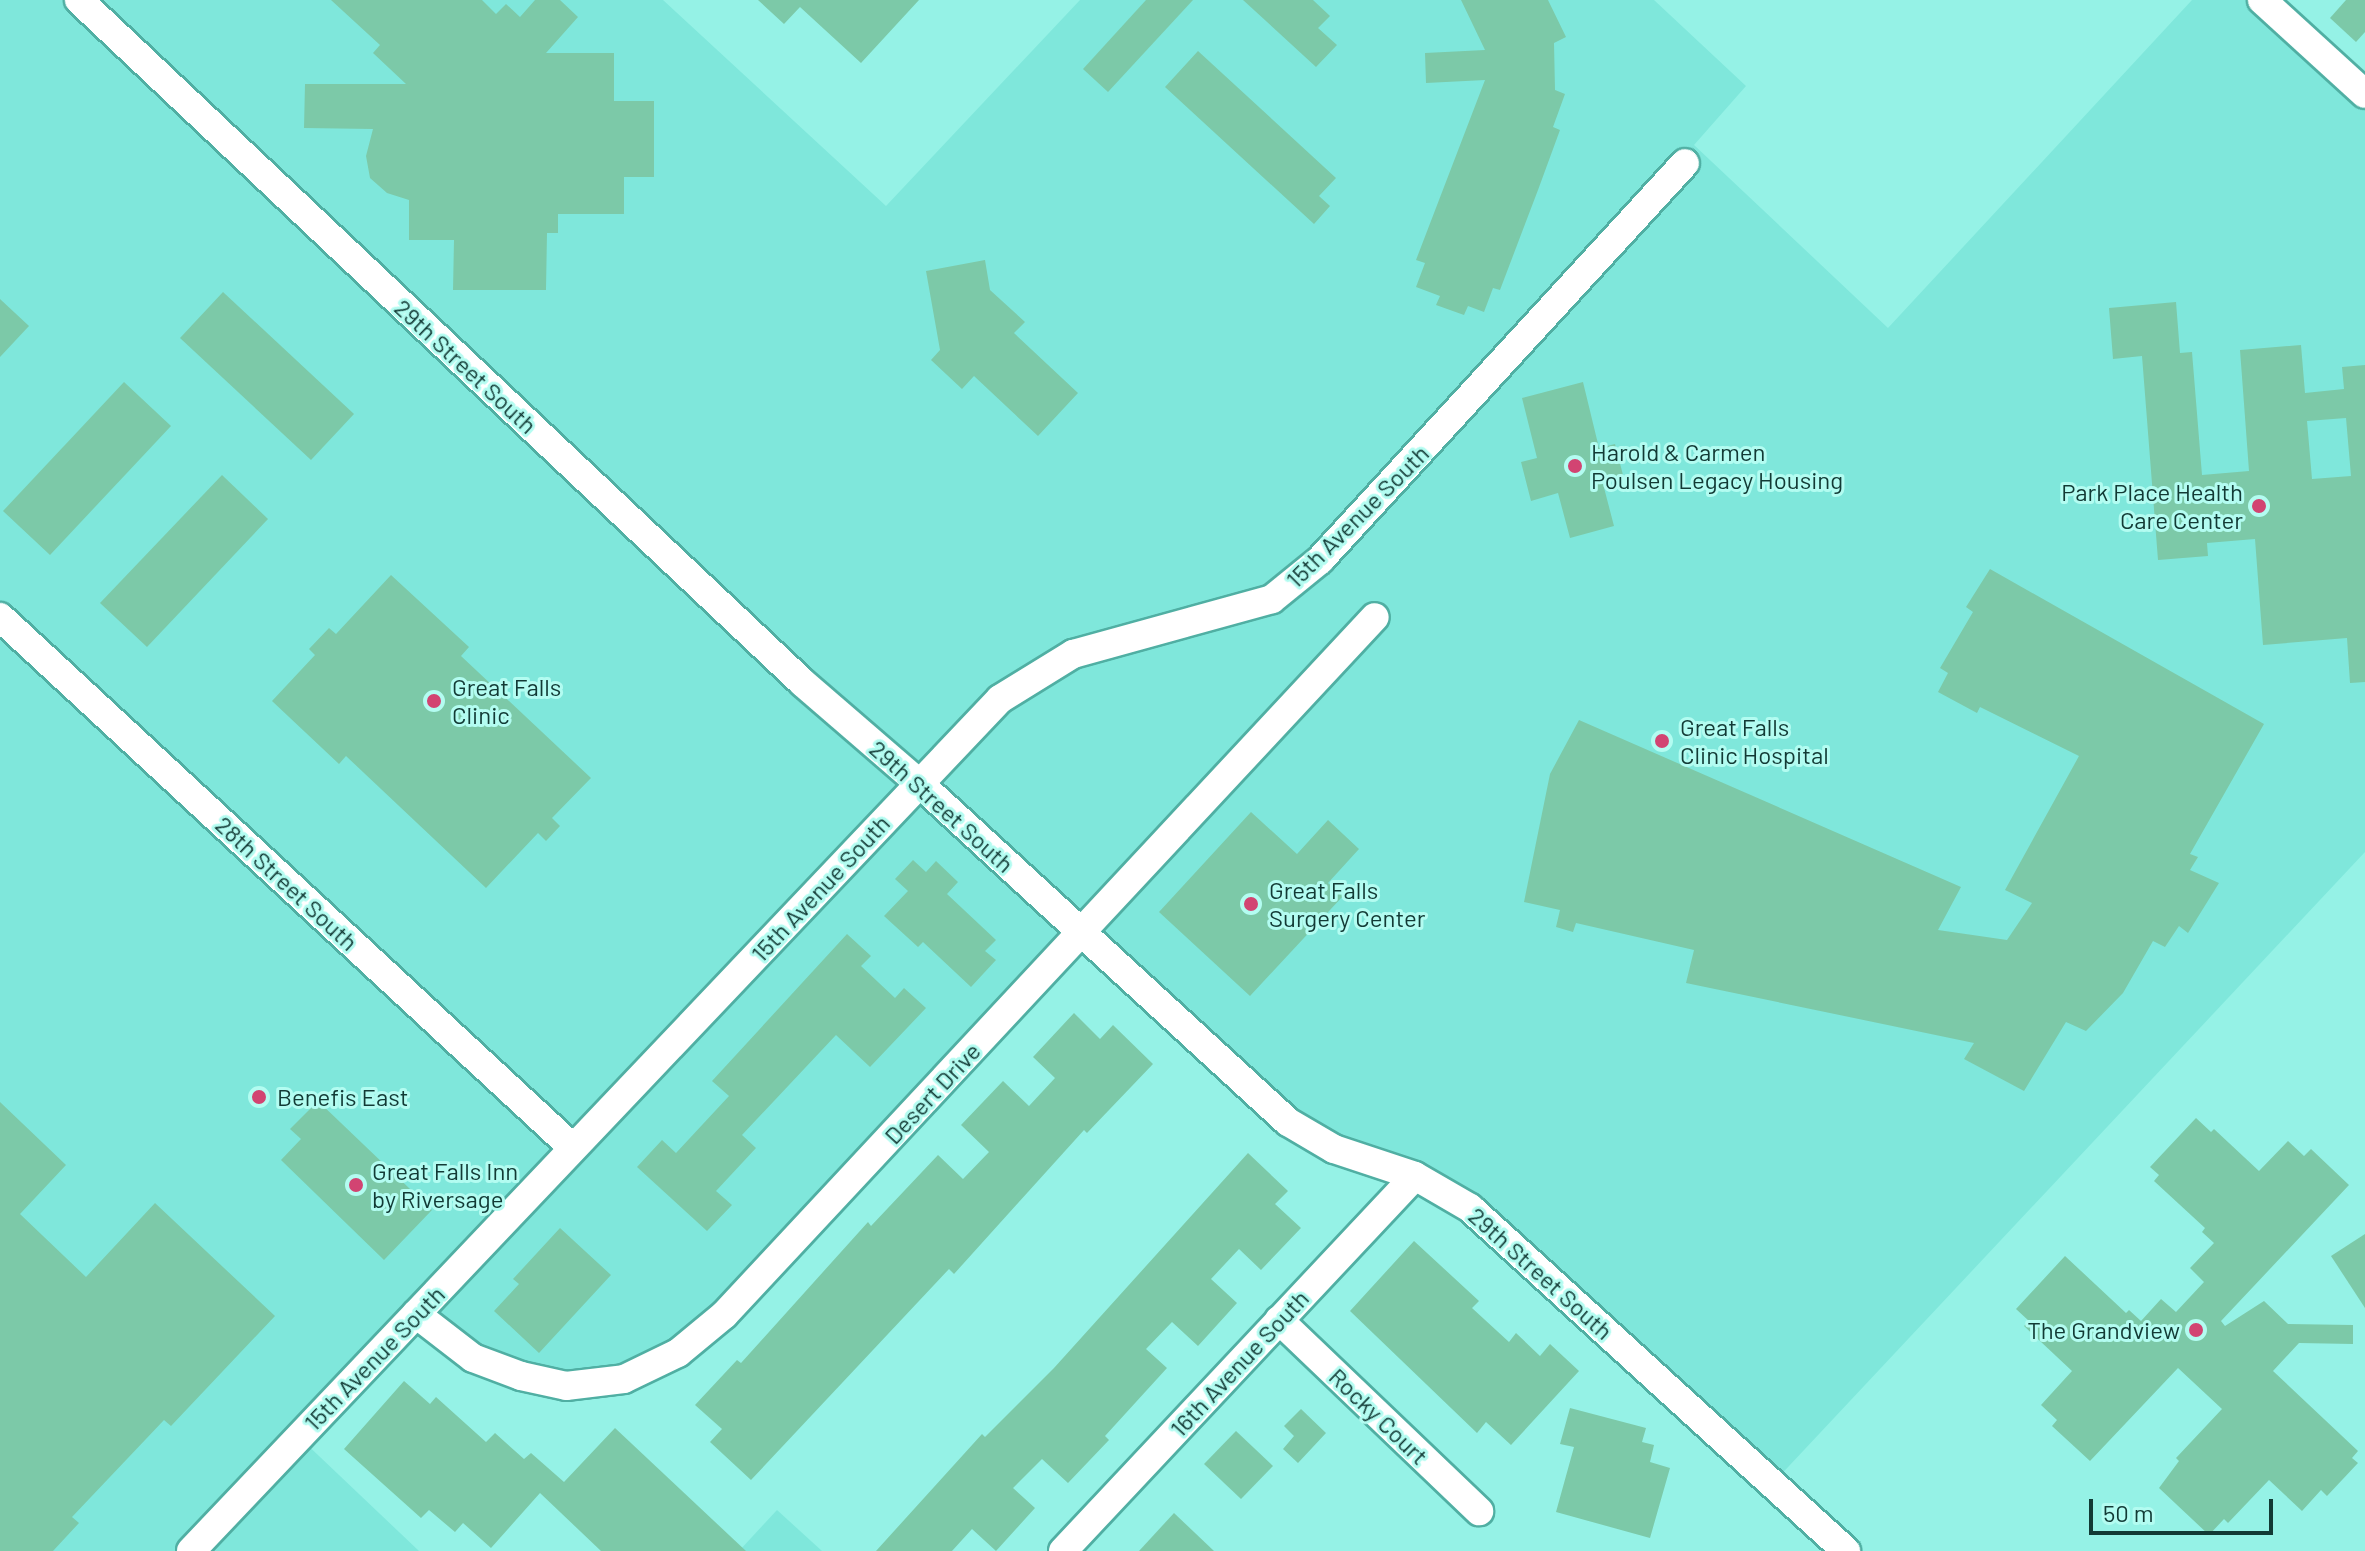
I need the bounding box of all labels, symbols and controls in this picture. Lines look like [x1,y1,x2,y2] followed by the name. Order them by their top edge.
[389,293,543,439] street label: 29th Street South
[1591,438,1843,494] place label: Harold & Carmen Poulsen Legacy Housing
[1280,439,1434,593] street label: 15th Avenue South
[1566,457,1584,475] marker: Harold & Carmen Poulsen Legacy Housing
[2061,478,2243,534] place label: Park Place Health Care Center
[2250,497,2268,515] marker: Park Place Health Care Center
[452,673,561,729] place label: Great Falls Clinic
[423,690,445,712] marker: Great Falls Clinic
[1680,713,1829,769] place label: Great Falls Clinic Hospital
[1651,730,1673,752] marker: Great Falls Clinic Hospital
[864,734,1020,878] street label: 29th Street South
[745,809,895,967] street label: 15th Avenue South
[210,810,364,956] street label: 28th Street South
[1269,876,1425,932] place label: Great Falls Surgery Center
[1240,893,1262,915] marker: Great Falls Surgery Center
[878,1036,986,1150] street label: Desert Drive
[277,1083,408,1111] place label: Benefis East
[248,1086,270,1108] marker: Benefis East
[372,1157,518,1213] place label: Great Falls Inn by Riversage
[347,1176,365,1194] marker: Great Falls Inn by Riversage
[1463,1201,1619,1345] street label: 29th Street South
[298,1280,450,1436] street label: 15th Avenue South
[1164,1284,1314,1442] street label: 16th Avenue South
[2027,1316,2180,1344] place label: The Grandview
[2187,1321,2205,1339] marker: The Grandview
[1324,1362,1434,1470] street label: Rocky Court
[2093,1483,2277,1533] scale bar
[2103,1498,2154,1527] text: 50 m

